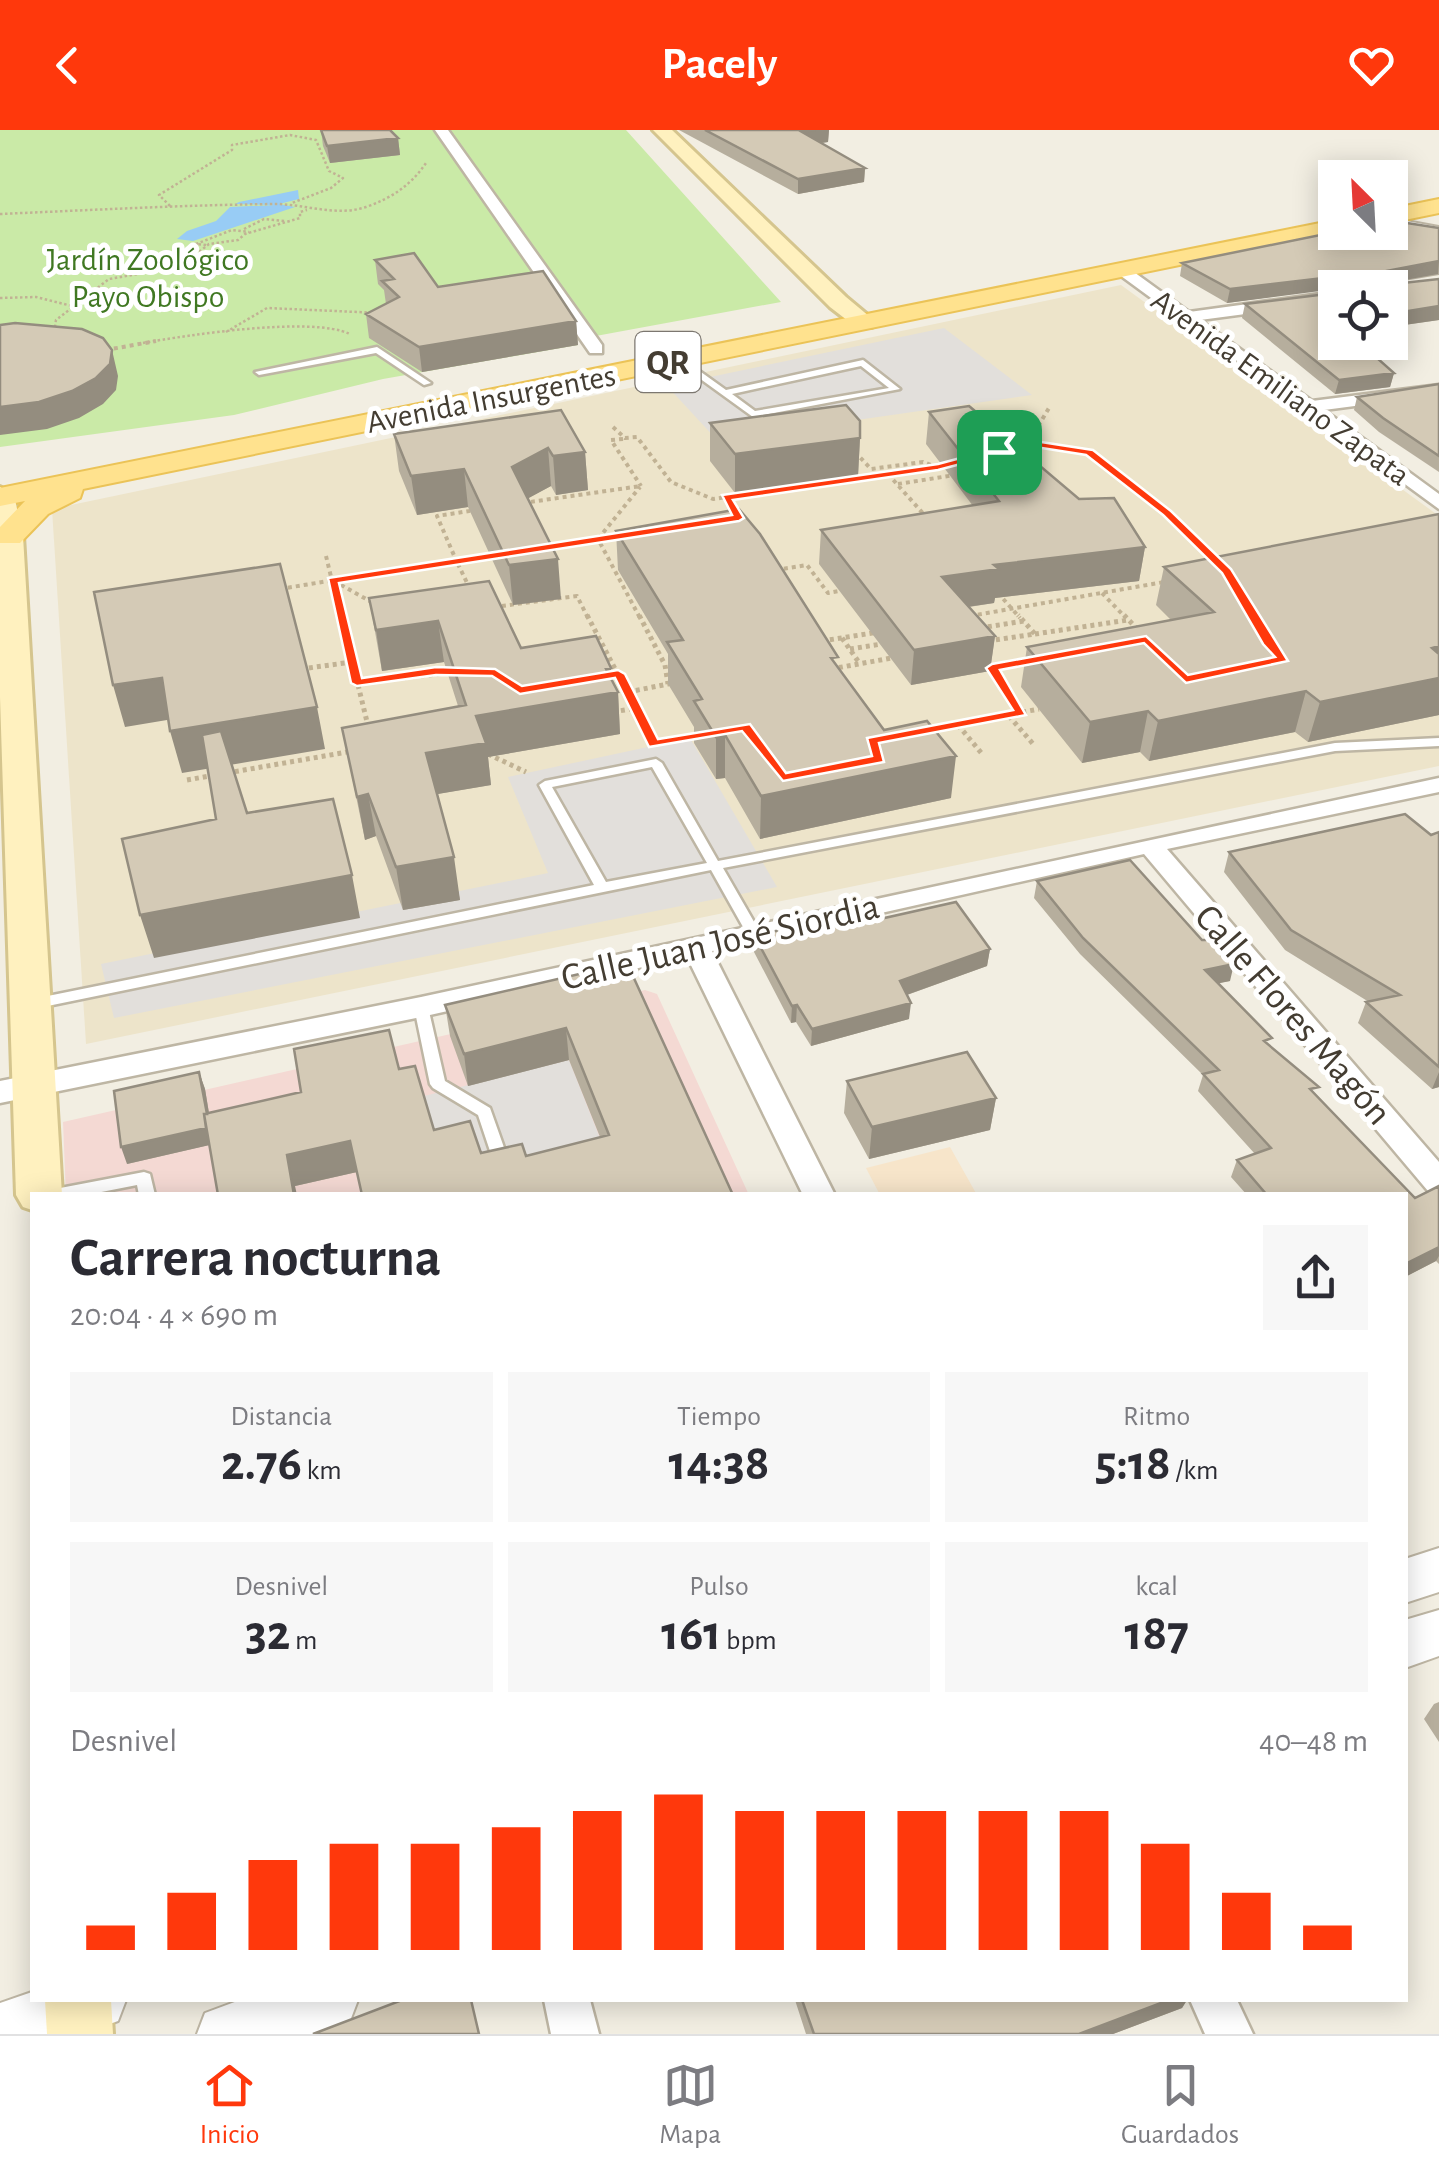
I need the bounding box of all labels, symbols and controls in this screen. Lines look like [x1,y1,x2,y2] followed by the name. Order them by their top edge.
[40,38,95,93] icon: back
[1344,38,1399,93] icon: heart
[662,42,777,87] text: Pacely
[1318,160,1408,250] north arrow
[1318,160,1408,360] map controls
[47,244,249,313] park label: Jardín Zoológico Payo Obispo
[1318,270,1408,360] button: locate
[1145,284,1415,492] street label: Avenida Emiliano Zapata
[636,332,700,392] road number: QR
[364,359,618,439] street label: Avenida Insurgentes
[957,410,1042,495] pin
[972,425,1027,480] icon: arrive
[558,888,883,998] street label: Calle Juan José Siordia
[1187,898,1398,1133] street label: Calle Flores Magón
[1263,1225,1368,1330] button: share
[70,1231,441,1286] text: Carrera nocturna
[70,1299,278,1331] text: 20:04 · 4 × 690 m
[230,1403,332,1431] text: Distancia
[677,1403,761,1431] text: Tiempo
[1123,1403,1190,1431] text: Ritmo
[221,1439,302,1489] text: 2.76
[669,1439,769,1489] text: 14:38
[1095,1439,1171,1489] text: 5:18
[302,1457,342,1485] text: km
[1171,1457,1218,1485] text: /km
[234,1573,328,1601] text: Desnivel
[689,1573,749,1601] text: Pulso
[1135,1573,1178,1601] text: kcal
[245,1609,290,1659] text: 32
[661,1609,721,1659] text: 161
[1125,1609,1189,1659] text: 187
[290,1627,317,1655] text: m
[721,1627,777,1655] text: bpm
[70,1725,177,1757] text: Desnivel
[1259,1725,1368,1757] text: 40–48 m
[200,2058,260,2152] tab: Inicio
[659,2058,721,2152] tab: Mapa
[1121,2058,1239,2152] tab: Guardados

